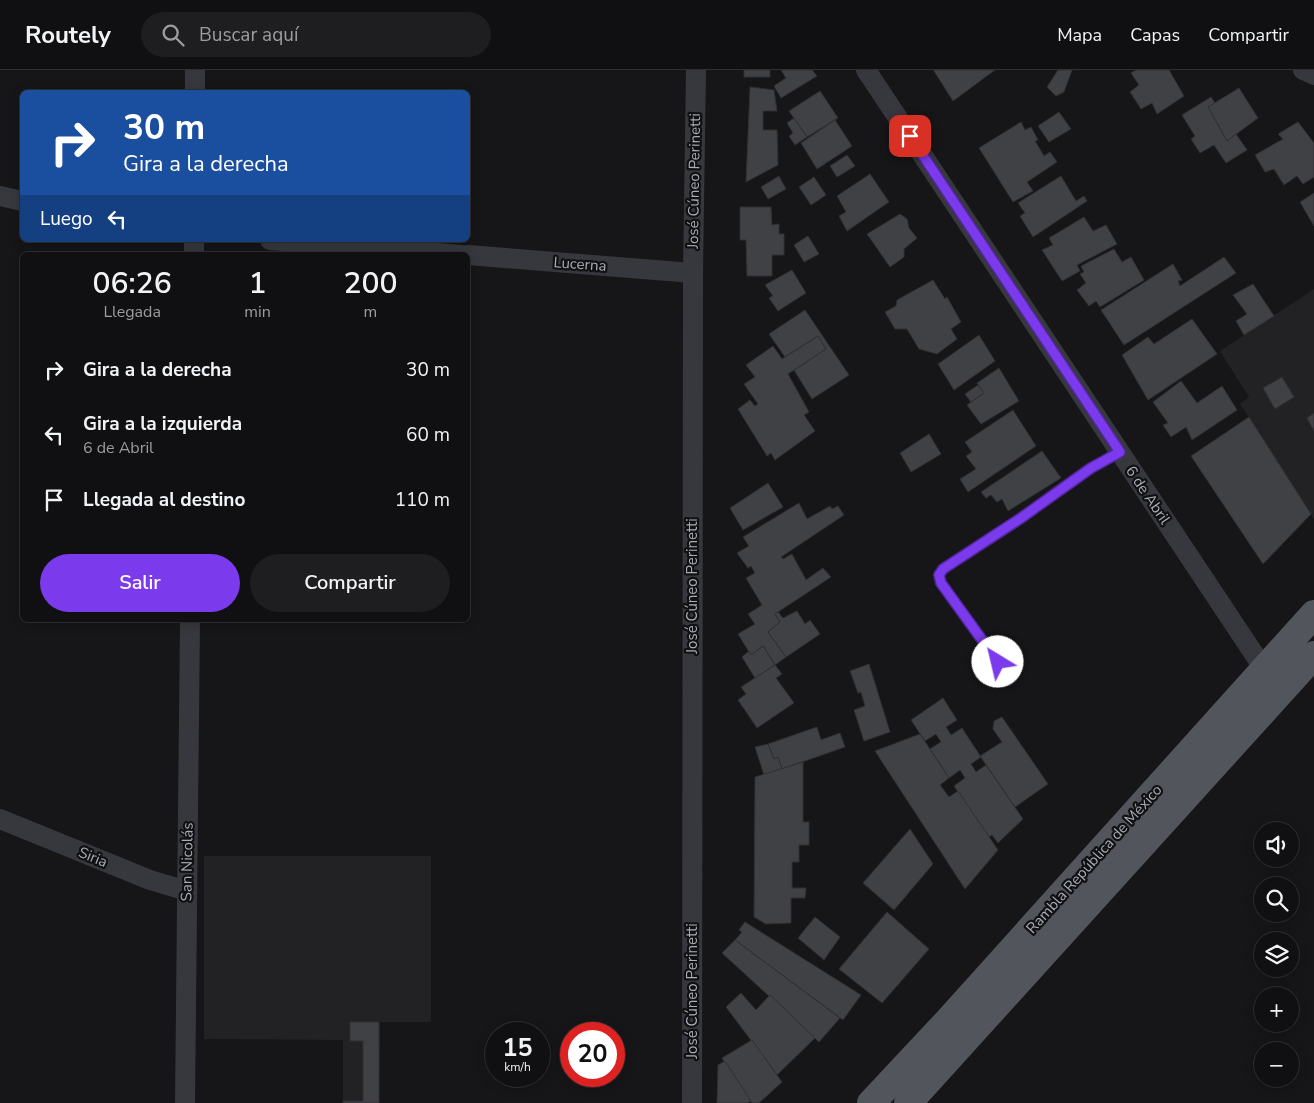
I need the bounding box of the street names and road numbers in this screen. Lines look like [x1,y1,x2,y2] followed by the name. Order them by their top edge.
[683,113,705,250] street label: José Cúneo Perinetti
[553,252,607,276] street label: Lucerna
[1121,462,1175,529] street label: 6 de Abril
[682,518,702,655] street label: José Cúneo Perinetti
[1022,780,1166,938] street label: Rambla República de México
[176,822,198,902] street label: San Nicolás
[76,842,110,872] street label: Siria
[682,923,702,1060] street label: José Cúneo Perinetti

